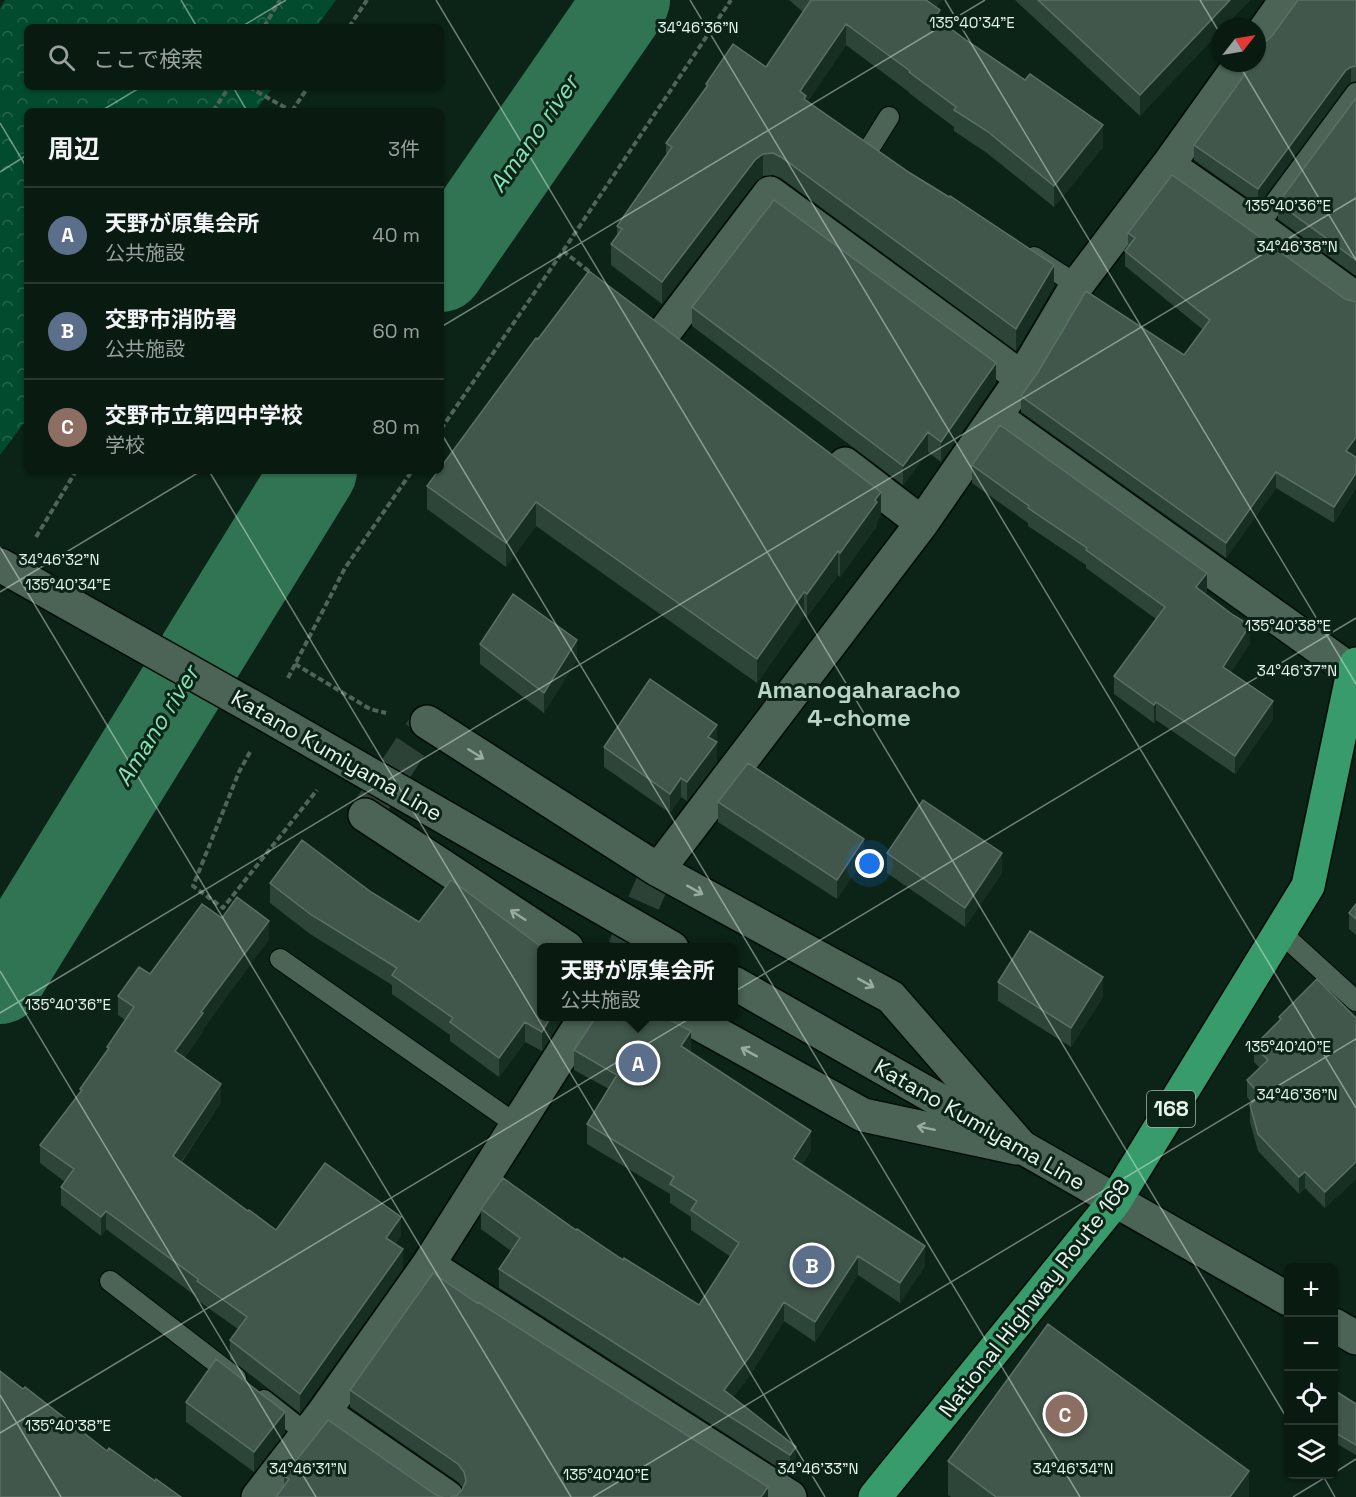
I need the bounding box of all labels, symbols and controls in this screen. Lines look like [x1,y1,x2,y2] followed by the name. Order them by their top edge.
[929,13,1015,32] text: 135°40'34"E
[657,18,739,37] text: 34°46'36"N
[1212,18,1266,72] north arrow
[24,24,444,90] search box
[45,41,78,74] icon: search
[93,45,203,73] text: ここで検索
[482,67,587,198] water label: Amano river
[48,132,100,166] text: 周辺
[388,136,420,162] text: 3件
[1245,196,1331,215] text: 135°40'36"E
[105,209,259,237] text: 天野が原集会所
[61,222,74,248] text: A
[372,222,420,248] text: 40 m
[1256,237,1338,256] text: 34°46'38"N
[105,240,185,266] text: 公共施設
[105,305,237,333] text: 交野市消防署
[61,318,74,344] text: B
[373,318,420,344] text: 60 m
[105,336,185,362] text: 公共施設
[105,401,303,429] text: 交野市立第四中学校
[61,414,74,440] text: C
[372,414,420,440] text: 80 m
[105,432,145,458] text: 学校
[19,550,99,569] text: 34°46'32"N
[25,575,111,594] text: 135°40'34"E
[1245,616,1331,635] text: 135°40'38"E
[107,657,207,792] water label: Amano river
[1257,661,1337,680] text: 34°46'37"N
[757,674,961,733] district label: Amanogaharacho 4-chome
[226,683,448,827] street label: Katano Kumiyama Line
[467,748,484,760] one-way arrow
[855,849,884,878] your location
[686,884,703,896] one-way arrow
[510,909,527,922] one-way arrow
[537,943,738,1021] popup
[560,956,715,984] text: 天野が原集会所
[857,978,874,990] one-way arrow
[560,987,640,1013] text: 公共施設
[25,995,111,1014] text: 135°40'36"E
[1245,1037,1331,1056] text: 135°40'40"E
[618,1040,658,1086] pin: A
[741,1046,758,1058] one-way arrow
[869,1052,1091,1196] street label: Katano Kumiyama Line
[1256,1085,1338,1104] text: 34°46'36"N
[1147,1091,1195,1127] road number: 168
[917,1122,936,1134] one-way arrow
[932,1173,1136,1423] street label: National Highway Route 168
[792,1242,832,1288] pin: B
[1284,1263,1338,1479] map controls
[1284,1263,1338,1317] button: +
[1284,1317,1338,1371] button: −
[1284,1371,1338,1425] button: locate
[1046,1392,1084,1436] pin: C
[25,1416,111,1435] text: 135°40'38"E
[1284,1425,1338,1479] button: layers
[269,1459,347,1478] text: 34°46'31"N
[778,1459,858,1478] text: 34°46'33"N
[1033,1459,1113,1478] text: 34°46'34"N
[563,1465,649,1484] text: 135°40'40"E

